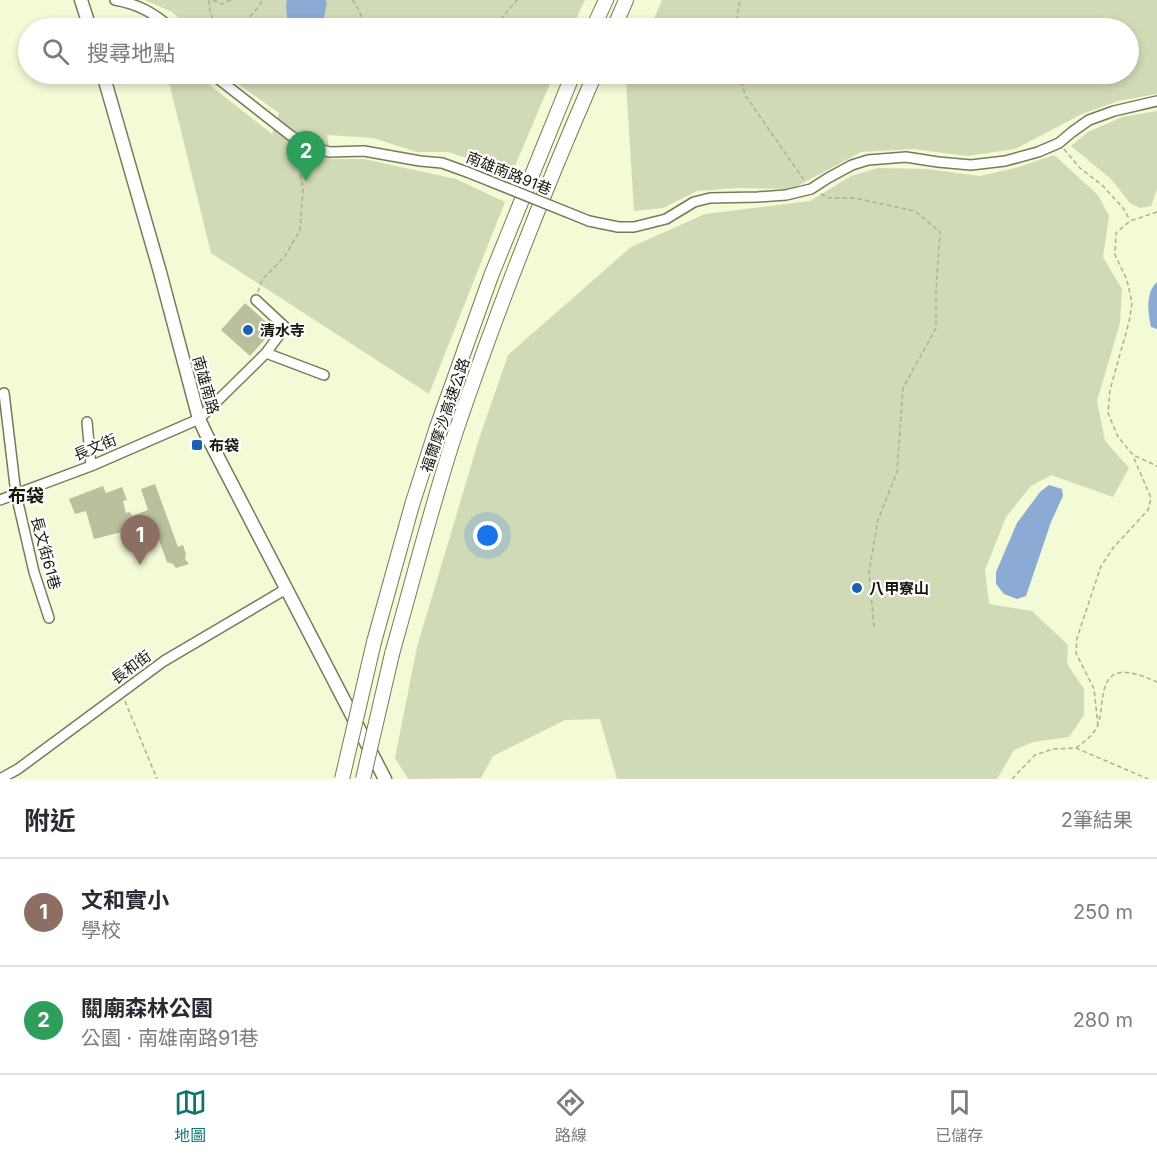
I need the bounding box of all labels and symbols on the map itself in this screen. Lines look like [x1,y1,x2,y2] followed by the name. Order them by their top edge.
[286,132,326,181] pin: 2
[464,147,554,199] street label: 南雄南路91巷
[260,321,305,340] place label: 清水寺
[241,323,255,337] marker: 清水寺
[189,354,223,416] street label: 南雄南路
[416,355,474,475] street label: 福爾摩沙高速公路
[71,429,119,465] street label: 長文街
[209,436,239,455] place label: 布袋
[190,438,204,452] marker: 布袋
[8,485,44,506] district label: 布袋
[27,514,65,592] street label: 長文街61巷
[120,516,160,565] pin: 1
[473,521,502,550] your location
[869,579,929,598] place label: 八甲寮山
[850,581,864,595] marker: 八甲寮山
[107,646,155,688] street label: 長和街

